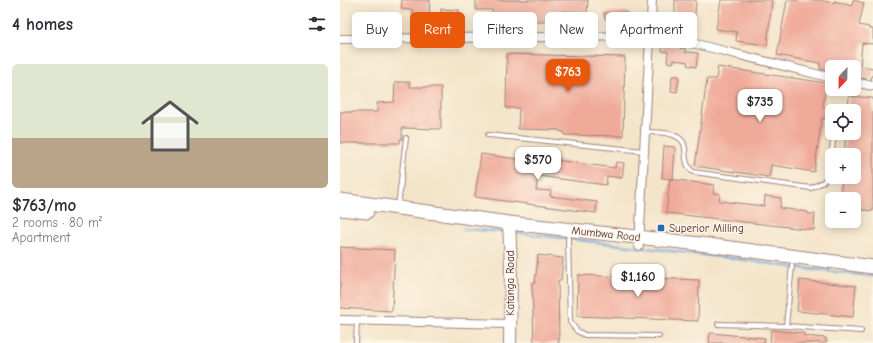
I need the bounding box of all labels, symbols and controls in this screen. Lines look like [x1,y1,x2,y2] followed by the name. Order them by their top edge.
[352,12,402,48] chip: Buy
[410,12,465,48] chip: Rent
[473,12,537,48] chip: Filters
[545,12,598,48] chip: New
[606,12,697,48] chip: Apartment
[306,13,328,35] icon: filters
[12,15,73,34] text: 4 homes
[544,59,592,93] pin: $763
[825,60,861,96] north arrow
[825,60,861,228] map controls
[555,64,581,79] text: $763
[736,89,784,123] pin: $735
[134,90,206,162] icon: home
[747,94,774,109] text: $735
[825,104,861,140] button: locate
[514,147,562,181] pin: $570
[825,148,861,184] button: +
[524,152,552,167] text: $570
[825,192,861,228] button: −
[12,196,76,215] text: $763/mo
[12,215,102,230] text: 2 rooms · 80 m²
[669,222,744,235] place label: Superior Milling
[656,223,666,233] marker: Superior Milling
[571,224,641,244] street label: Mumbwa Road
[12,230,70,245] text: Apartment
[504,250,517,316] street label: Katanga Road
[605,264,671,298] pin: $1,160
[621,269,655,284] text: $1,160

